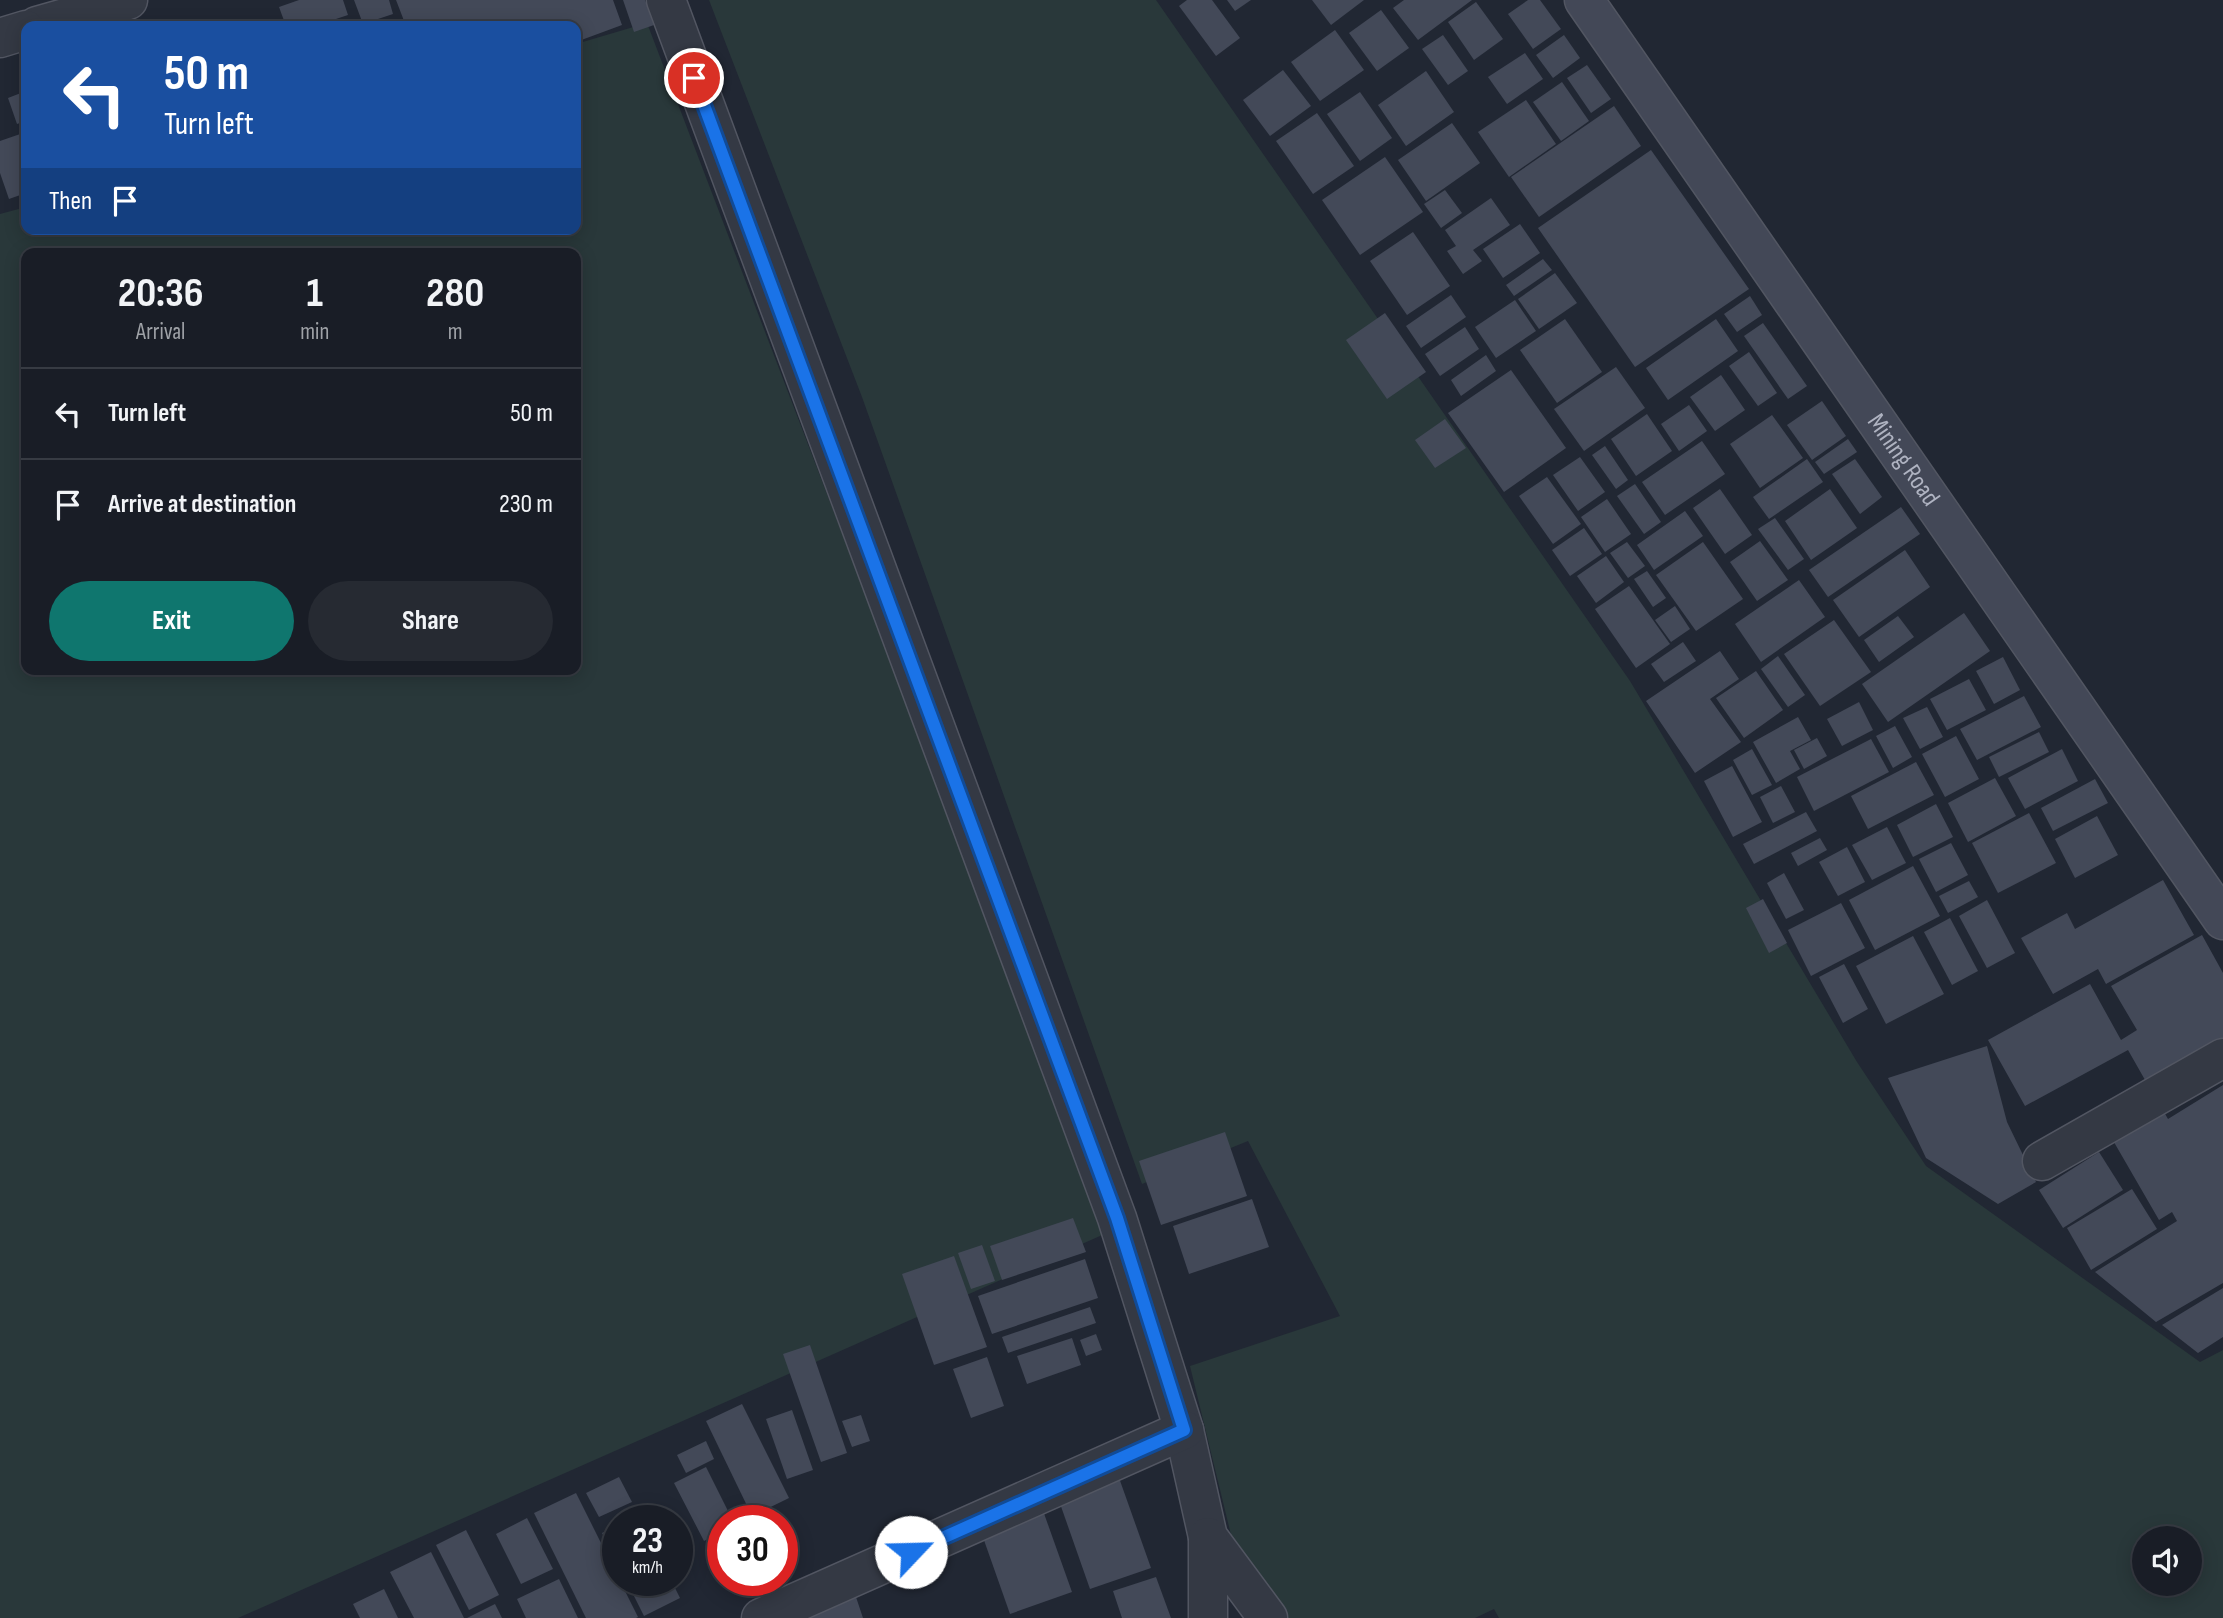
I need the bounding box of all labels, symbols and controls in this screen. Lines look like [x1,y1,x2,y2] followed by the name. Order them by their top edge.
[164,45,249,104] text: 50 m
[664,48,724,108] pin
[49,49,140,140] icon: left
[675,59,713,97] icon: arrive
[164,105,254,144] text: Turn left
[106,182,144,220] icon: arrive
[49,186,92,217] text: Then
[118,268,204,319] text: 20:36
[307,268,323,319] text: 1
[426,268,484,319] text: 280
[136,318,185,346] text: Arrival
[300,318,329,346] text: min
[448,318,463,346] text: m
[49,395,87,433] icon: left
[108,398,186,429] text: Turn left
[510,398,553,429] text: 50 m
[1861,408,1946,512] street label: Mining Road
[49,486,87,524] icon: arrive
[108,489,296,520] text: Arrive at destination
[499,489,553,520] text: 230 m
[49,581,294,661] button: Exit
[308,581,553,661] button: Share
[707,1505,798,1596] speed limit sign: 30
[874,1515,948,1589] position arrow
[632,1520,663,1563] text: 23
[2132,1526,2202,1596] map controls
[2132,1526,2202,1596] button: sound
[632,1557,663,1578] text: km/h

